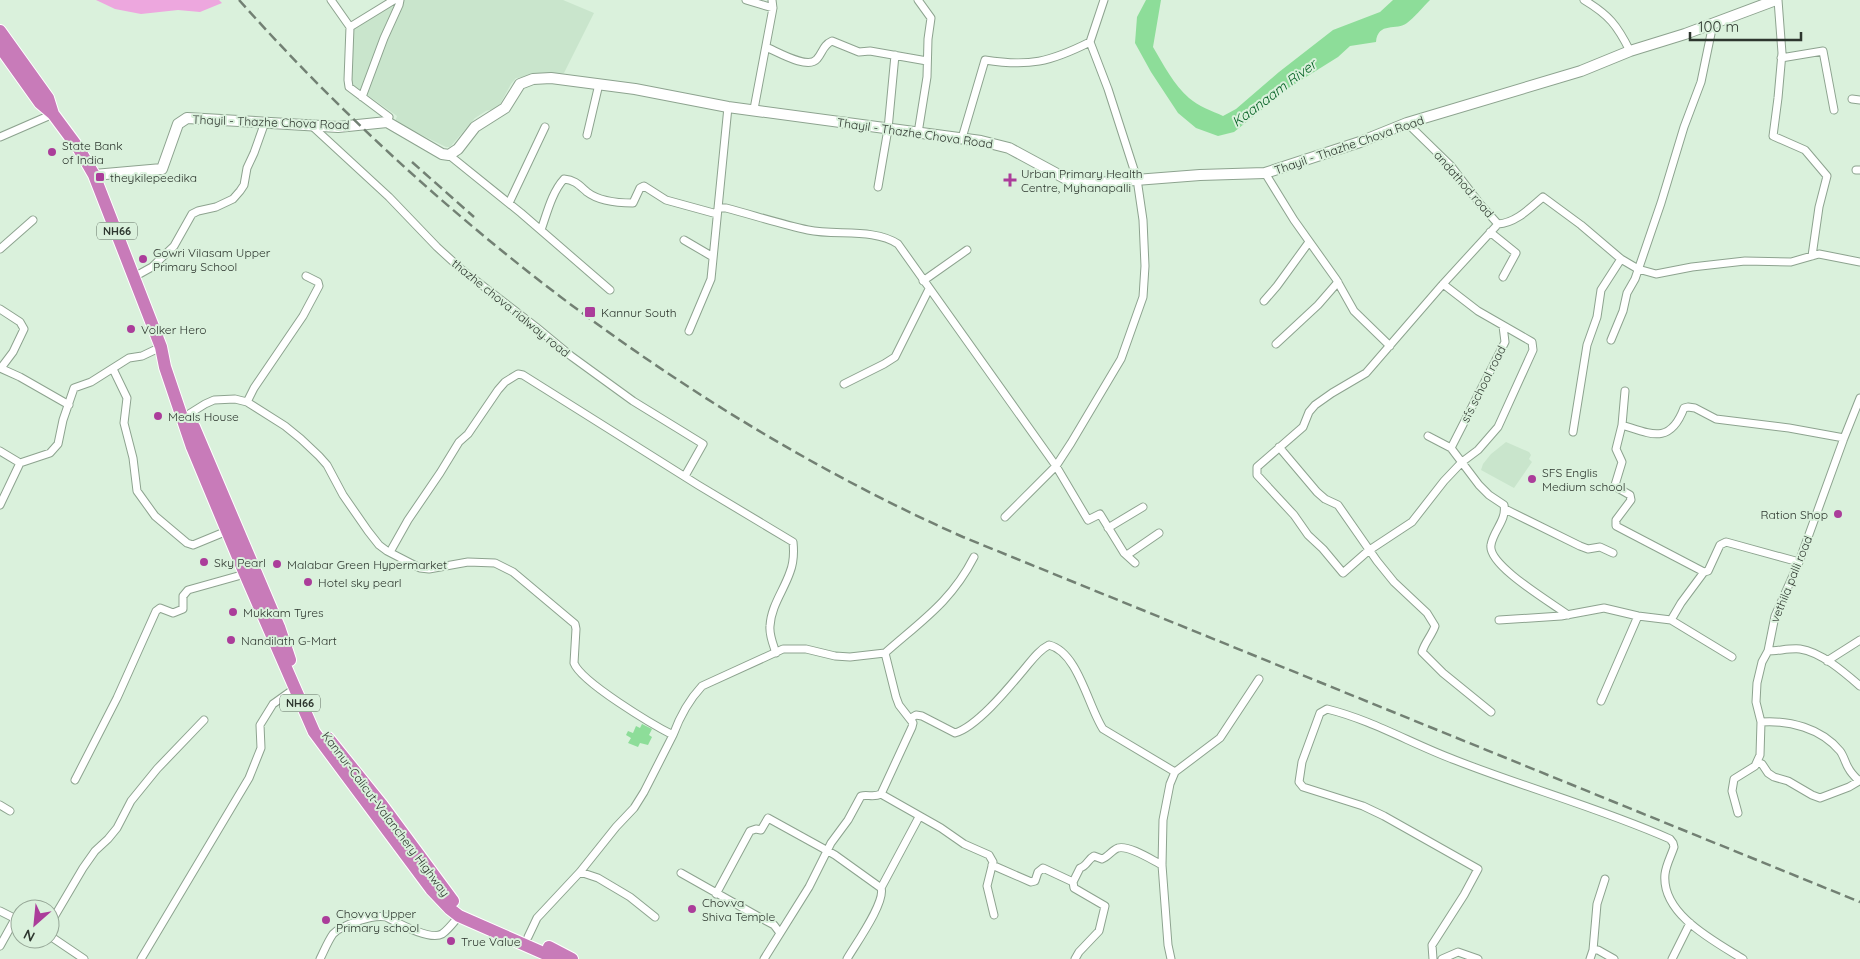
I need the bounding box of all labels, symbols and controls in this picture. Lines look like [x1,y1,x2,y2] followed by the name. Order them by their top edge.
[1690,10,1801,42] scale bar
[1698,17,1739,36] text: 100 m
[1228,54,1321,131] water label: Kaanaam River
[192,112,350,132] street label: Thayil - Thazhe Chova Road
[1272,112,1426,178] street label: Thayil - Thazhe Chova Road
[836,115,994,151] street label: Thayil - Thazhe Chova Road
[62,138,123,167] place label: State Bank of India
[46,146,58,158] marker: State Bank of India
[1431,148,1497,220] street label: andathod road
[1021,166,1143,195] place label: Urban Primary Health Centre, Myhanapalli
[110,170,197,185] place label: theykilepeedika
[94,171,106,183] marker: theykilepeedika
[1003,173,1017,187] marker: Urban Primary Health Centre, Myhanapalli
[97,222,137,240] road number: NH66
[153,245,271,274] place label: Gowri Vilasam Upper Primary School
[137,253,149,265] marker: Gowri Vilasam Upper Primary School
[449,256,573,360] street label: thazhe chova rialway road
[583,305,597,319] marker: Kannur South
[601,305,677,320] place label: Kannur South
[141,322,207,337] place label: Volker Hero
[125,323,137,335] marker: Volker Hero
[1457,343,1509,425] street label: sfs school road
[168,409,239,424] place label: Meals House
[152,410,164,422] marker: Meals House
[1542,465,1626,494] place label: SFS Englis Medium school
[1526,473,1538,485] marker: SFS Englis Medium school
[1760,507,1828,522] place label: Ration Shop
[1832,508,1844,520] marker: Ration Shop
[1767,534,1815,624] street label: vethila palli road
[214,555,266,570] place label: Sky Pearl
[198,556,210,568] marker: Sky Pearl
[287,557,447,572] place label: Malabar Green Hypermarket
[271,558,283,570] marker: Malabar Green Hypermarket
[318,575,402,590] place label: Hotel sky pearl
[302,576,314,588] marker: Hotel sky pearl
[243,605,324,620] place label: Mukkam Tyres
[227,606,239,618] marker: Mukkam Tyres
[241,633,337,648] place label: Nandilath G-Mart
[225,634,237,646] marker: Nandilath G-Mart
[280,694,320,711] road number: NH66
[319,728,453,900] street label: Kannur-Calicut-Valanchery Highway
[702,895,775,924] place label: Chovva Shiva Temple
[10,899,60,949] north arrow
[686,903,698,915] marker: Chovva Shiva Temple
[336,906,419,935] place label: Chovva Upper Primary school
[320,914,332,926] marker: Chovva Upper Primary school
[20,925,38,946] text: N
[461,934,521,949] place label: True Value
[445,935,457,947] marker: True Value

